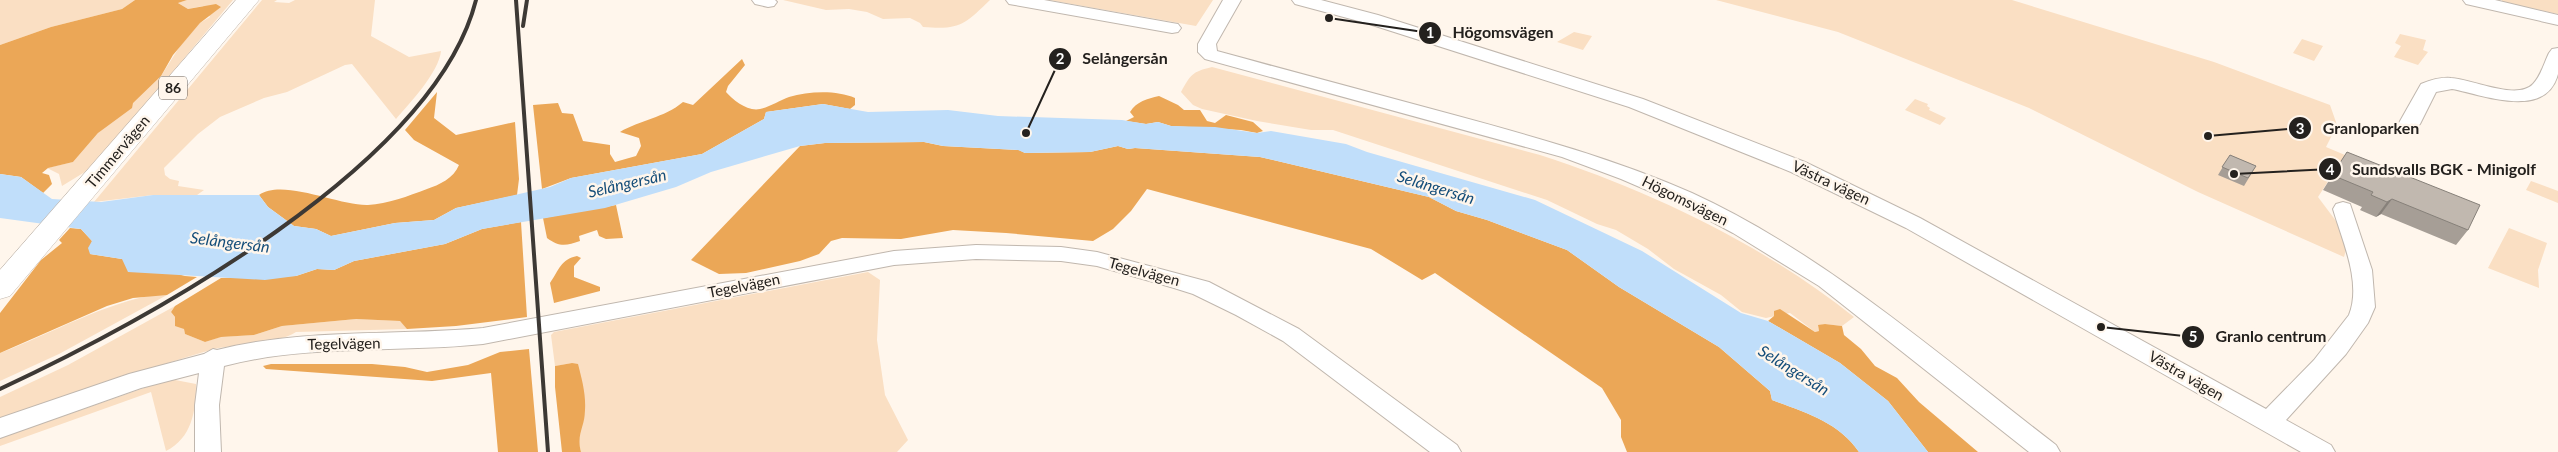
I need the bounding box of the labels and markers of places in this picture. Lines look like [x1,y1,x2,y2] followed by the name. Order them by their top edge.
[1417,17,1563,48] callout: Högomsvägen
[1047,43,1178,74] callout: Selångersån
[2287,113,2429,144] callout: Granloparken
[2317,154,2546,185] callout: Sundsvalls BGK - Minigolf
[2180,321,2336,352] callout: Granlo centrum

